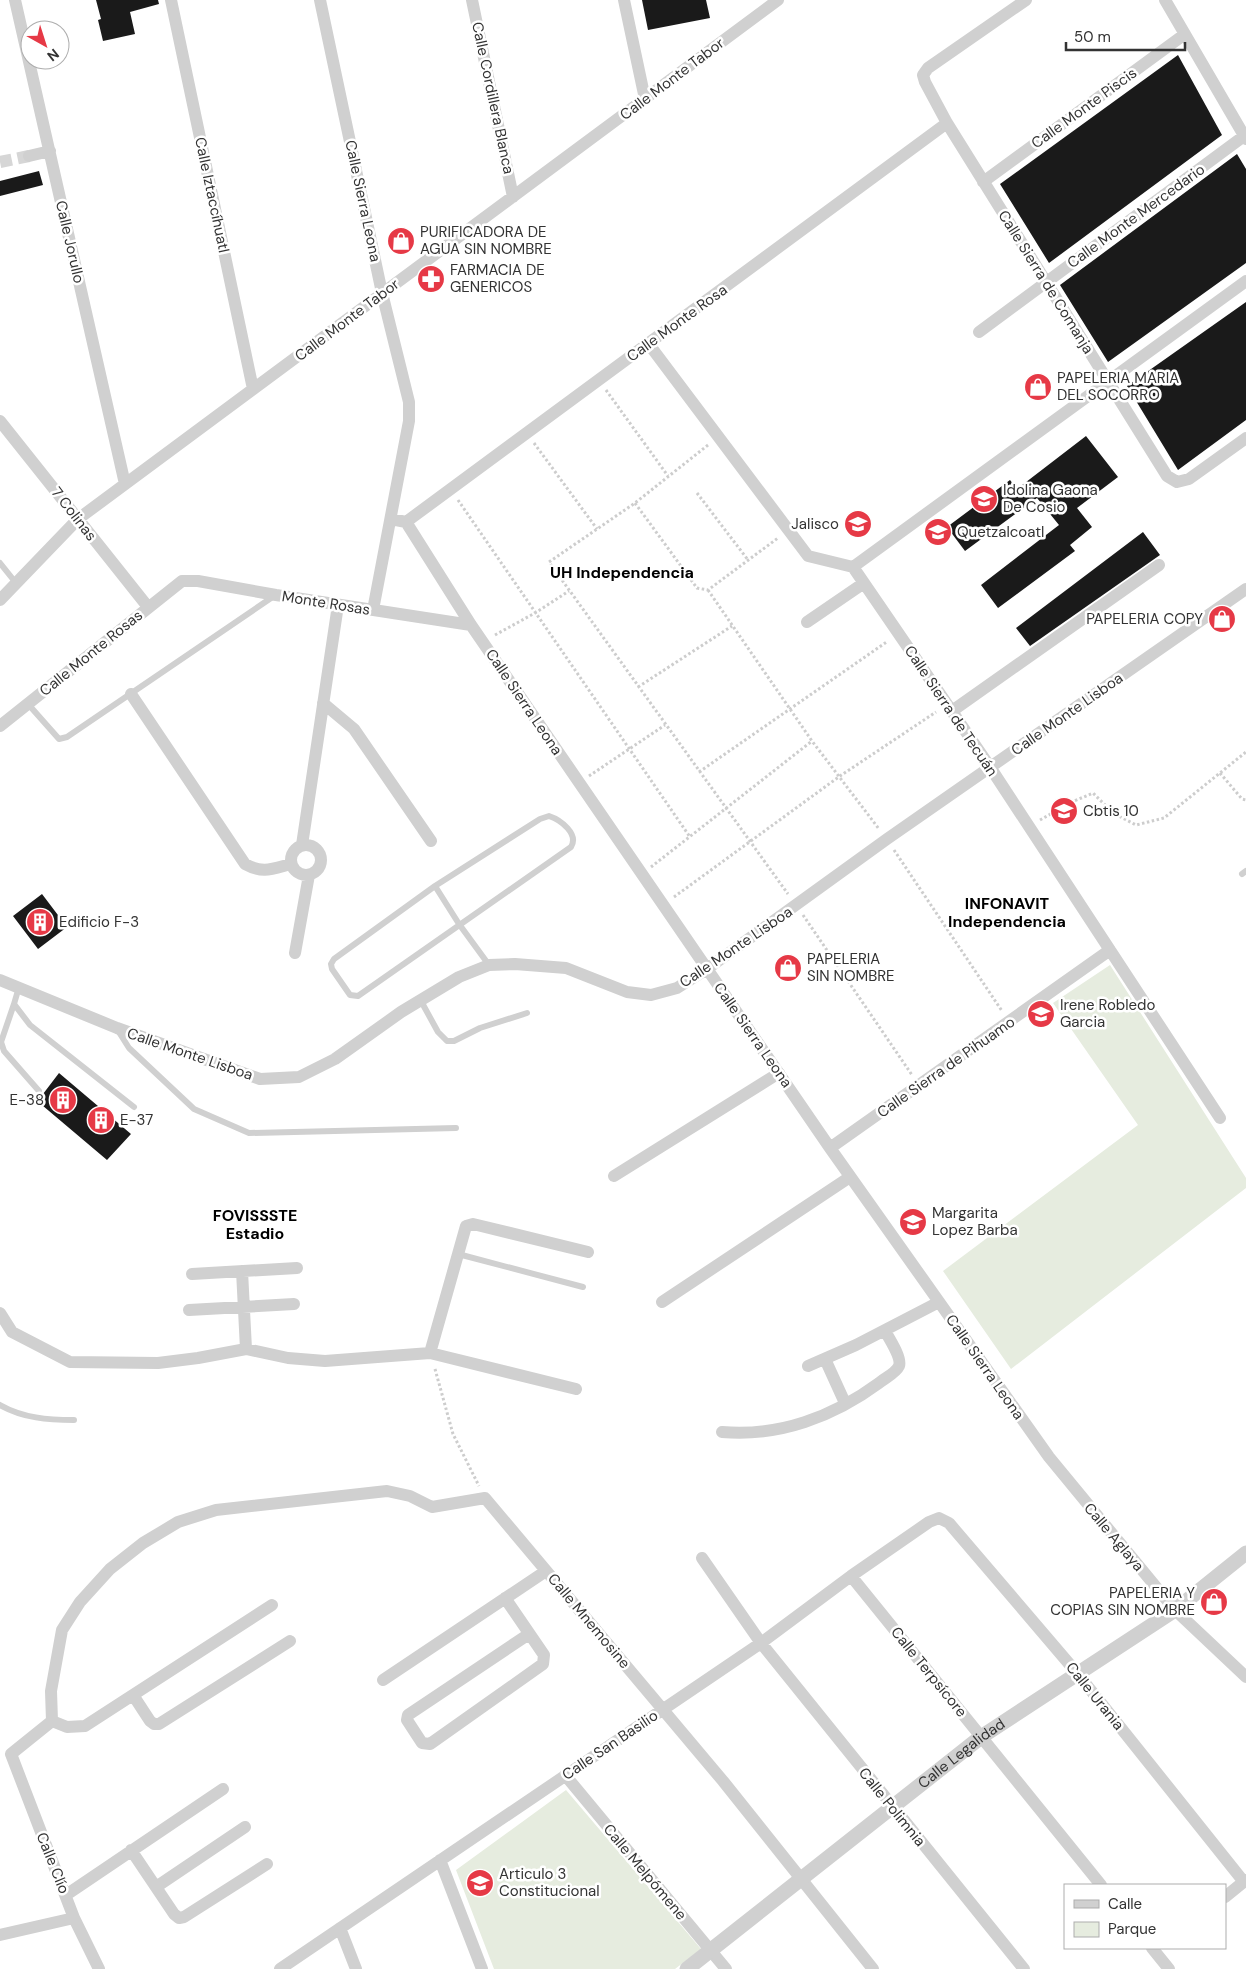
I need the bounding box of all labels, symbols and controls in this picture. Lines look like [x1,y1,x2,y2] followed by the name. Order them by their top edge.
[20,20,70,70] north arrow
[467,20,519,176] street label: Calle Cordillera Blanca
[1066,20,1185,52] scale bar
[1074,27,1111,47] text: 50 m
[616,33,729,125] street label: Calle Monte Tabor
[44,45,63,65] text: N
[1027,63,1141,153] street label: Calle Monte Piscis
[190,135,234,255] street label: Calle Iztaccíhuatl
[340,138,386,264] street label: Calle Sierra Leona
[1063,159,1209,273] street label: Calle Monte Mercedario
[51,199,89,285] street label: Calle Jorullo
[994,206,1098,358] street label: Calle Sierra de Comanja
[420,222,552,259] place label: PURIFICADORA DE AGUA SIN NOMBRE
[386,226,416,256] shop icon: PURIFICADORA DE AGUA SIN NOMBRE
[450,260,545,297] place label: FARMACIA DE GENERICOS
[416,264,446,294] pharmacy icon: FARMACIA DE GENERICOS
[291,274,404,366] street label: Calle Monte Tabor
[623,280,731,366] street label: Calle Monte Rosa
[1057,368,1179,405] place label: PAPELERIA MARIA DEL SOCORRO
[1023,372,1053,402] shop icon: PAPELERIA MARIA DEL SOCORRO
[1003,480,1098,517] place label: Idolina Gaona De Cosio
[47,483,101,545] street label: 7 Colinas
[969,484,999,514] school or university icon: Idolina Gaona De Cosio
[843,509,873,539] school or university icon: Jalisco
[791,514,839,534] place label: Jalisco
[923,517,953,547] school or university icon: Quetzalcoatl
[957,522,1044,542] place label: Quetzalcoatl
[550,562,694,583] district label: UH Independencia
[281,586,371,620] street label: Monte Rosas
[1207,604,1237,634] shop icon: PAPELERIA COPY
[35,605,147,701] street label: Calle Monte Rosas
[1086,609,1203,629] place label: PAPELERIA COPY
[900,642,1002,780] street label: Calle Sierra de Tecuán
[481,645,567,759] street label: Calle Sierra Leona
[1007,668,1127,760] street label: Calle Monte Lisboa
[1049,796,1079,826] school or university icon: Cbtis 10
[1083,801,1139,821] place label: Cbtis 10
[948,893,1066,932] district label: INFONAVIT Independencia
[676,902,796,992] street label: Calle Monte Lisboa
[25,907,55,937] building icon: Edificio F-3
[59,912,139,932] place label: Edificio F-3
[807,949,895,986] place label: PAPELERIA SIN NOMBRE
[773,953,803,983] shop icon: PAPELERIA SIN NOMBRE
[709,978,797,1092] street label: Calle Sierra Leona
[1060,995,1155,1032] place label: Irene Robledo Garcia
[1026,999,1056,1029] school or university icon: Irene Robledo Garcia
[873,1012,1019,1122] street label: Calle Sierra de Pihuamo
[124,1023,256,1085] street label: Calle Monte Lisboa
[48,1085,78,1115] building icon: E-38
[9,1090,44,1110] place label: E-38
[86,1105,116,1135] building icon: E-37
[120,1110,153,1130] place label: E-37
[932,1203,1018,1240] place label: Margarita Lopez Barba
[213,1205,297,1244] district label: FOVISSSTE Estadio
[898,1207,928,1237] school or university icon: Margarita Lopez Barba
[941,1310,1029,1424] street label: Calle Sierra Leona
[1079,1498,1149,1576] street label: Calle Aglaya
[543,1569,635,1673] street label: Calle Mnemosine
[1050,1583,1195,1620] place label: PAPELERIA Y COPIAS SIN NOMBRE
[1199,1587,1229,1617] shop icon: PAPELERIA Y COPIAS SIN NOMBRE
[886,1623,972,1721] street label: Calle Terpsícore
[1061,1658,1129,1734] street label: Calle Urania
[558,1705,662,1785] street label: Calle San Basilio
[914,1714,1009,1793] street label: Calle Legalidad
[854,1763,930,1851] street label: Calle Polimnia
[599,1820,691,1924] street label: Calle Melpómene
[32,1829,74,1897] street label: Calle Clío
[499,1864,600,1901] place label: Articulo 3 Constitucional
[465,1868,495,1898] school or university icon: Articulo 3 Constitucional
[1064,1884,1226,1949] legend
[1108,1894,1142,1914] text: Calle
[1108,1919,1156,1939] text: Parque

